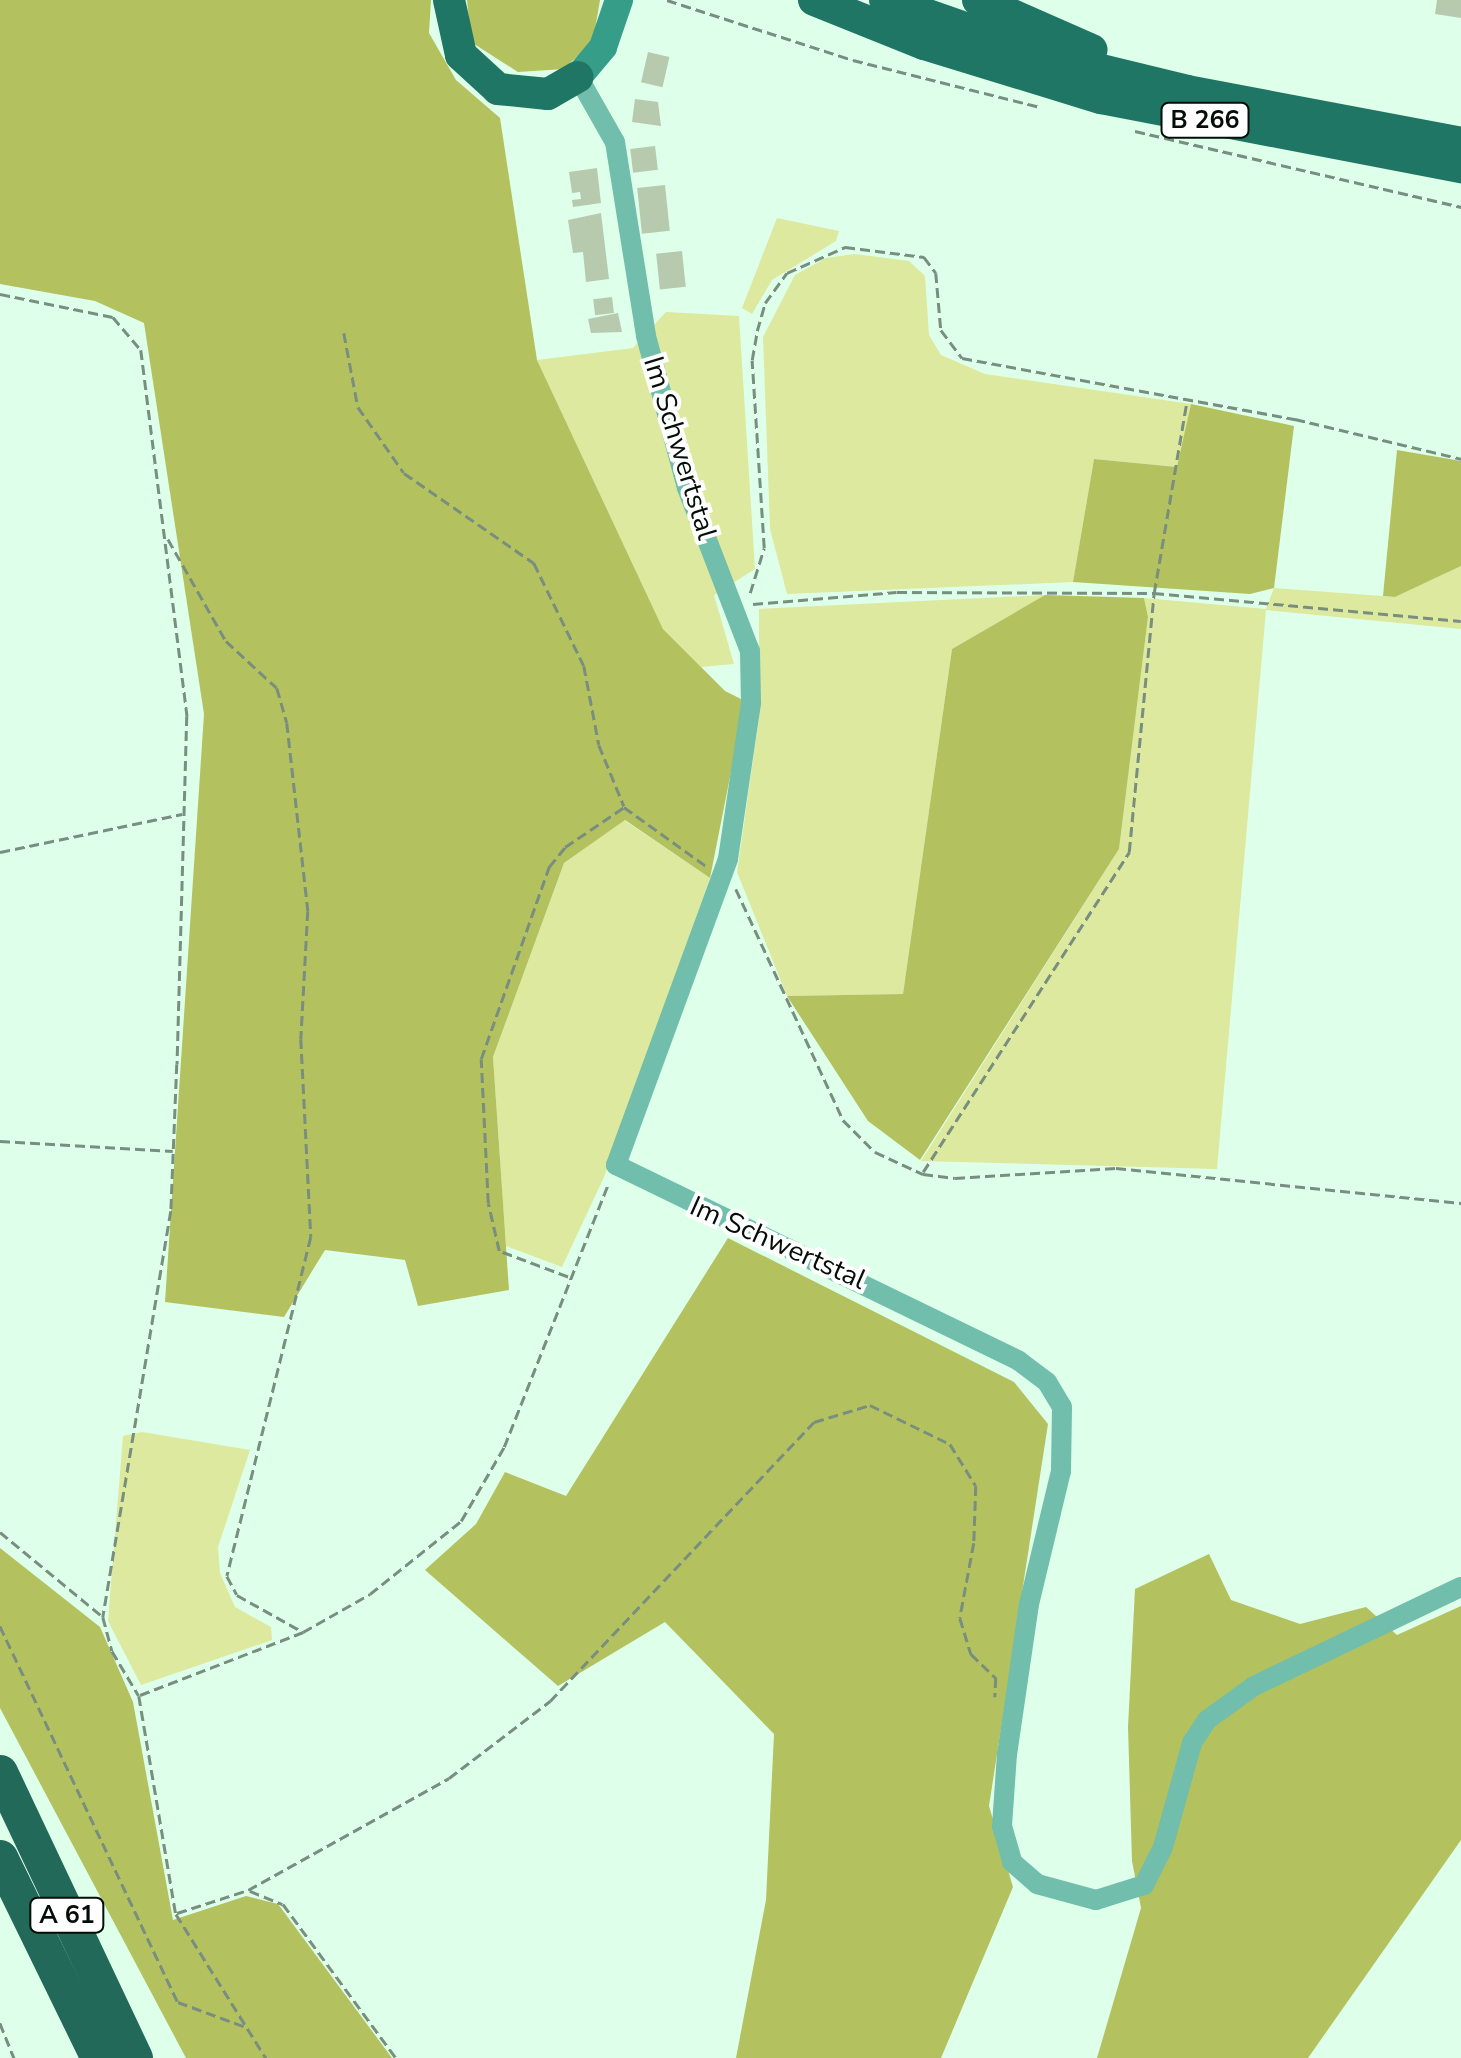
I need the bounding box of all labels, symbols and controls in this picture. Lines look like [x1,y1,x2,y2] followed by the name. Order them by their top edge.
[1160,100,1250,140] road number: B 266
[636,353,724,543] street label: Im Schwertstal
[685,1189,871,1297] street label: Im Schwertstal
[27,1895,107,1935] road number: A 61

